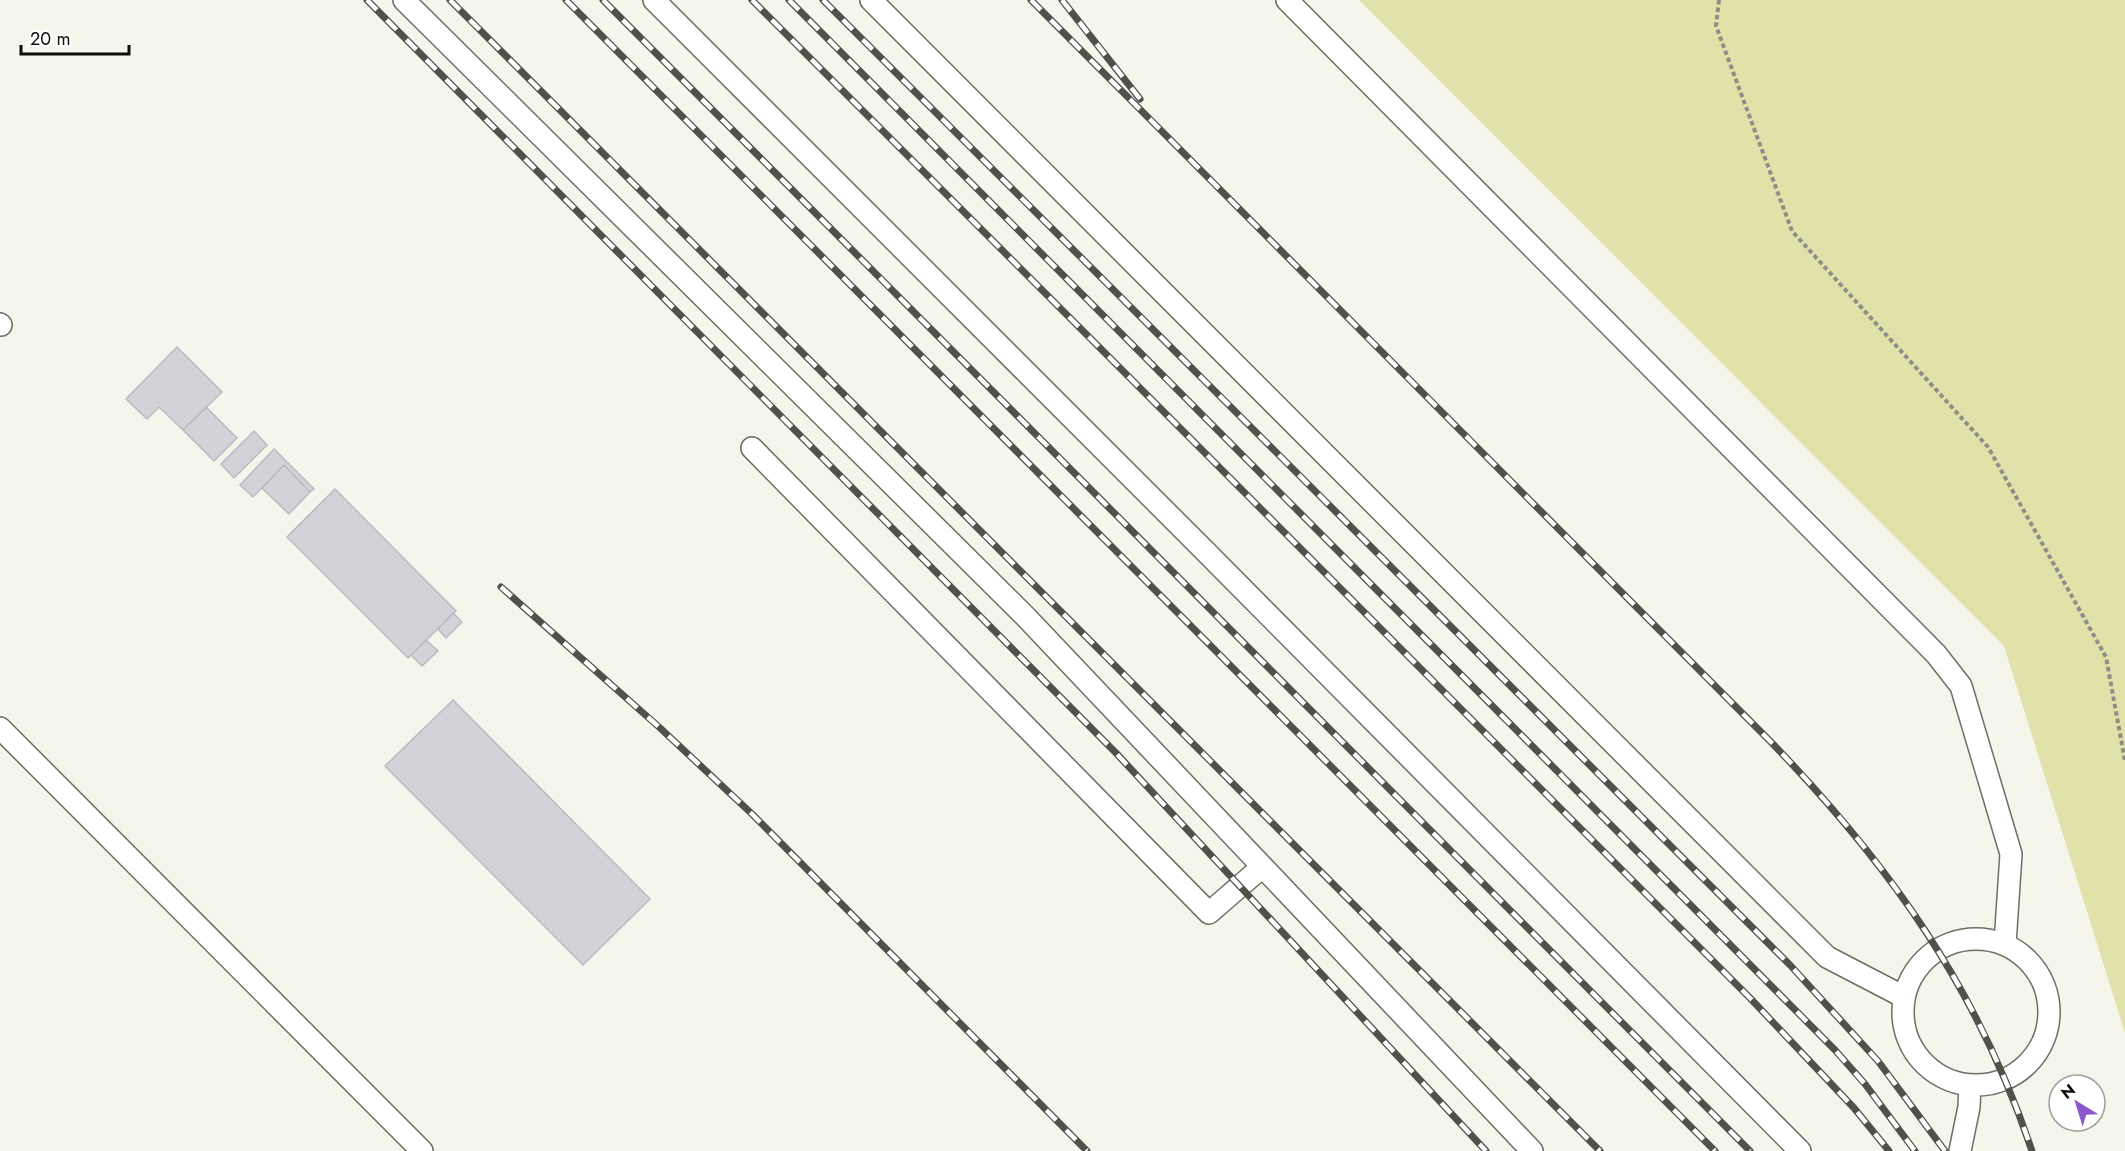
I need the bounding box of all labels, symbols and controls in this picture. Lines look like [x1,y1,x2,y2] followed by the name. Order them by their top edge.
[21,18,129,56] scale bar
[30,26,70,52] text: 20 m
[2047,1073,2107,1133] north arrow
[2056,1079,2080,1105] text: N

